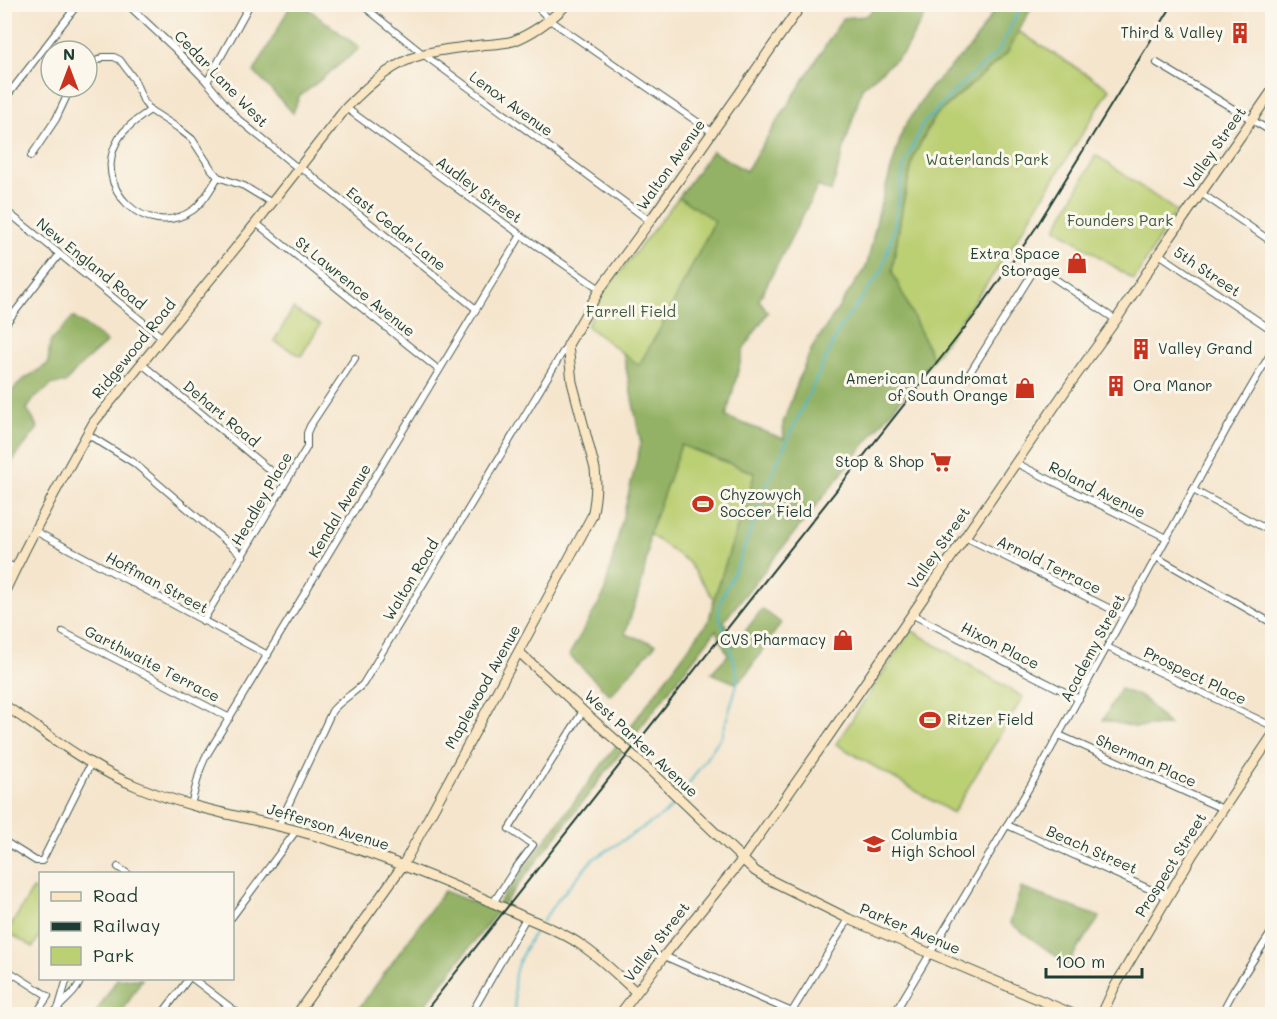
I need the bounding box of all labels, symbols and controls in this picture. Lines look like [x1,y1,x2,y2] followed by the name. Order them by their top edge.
[1228,21,1252,45] building icon: Third & Valley
[1120,22,1223,42] place label: Third & Valley
[170,26,273,131] street label: Cedar Lane West
[39,39,99,99] north arrow
[63,43,75,64] text: N
[466,66,557,140] street label: Lenox Avenue
[1178,102,1250,193] street label: Valley Street
[631,115,709,214] street label: Walton Avenue
[926,149,1049,169] park label: Waterlands Park
[433,151,527,227] street label: Audley Street
[343,182,451,275] street label: East Cedar Lane
[1067,210,1173,230] park label: Founders Park
[33,213,151,314] street label: New England Road
[292,232,420,341] street label: St Lawrence Avenue
[1170,242,1245,301] street label: 5th Street
[970,243,1060,280] place label: Extra Space Storage
[1065,251,1089,275] shop icon: Extra Space Storage
[87,294,180,402] street label: Ridgewood Road
[586,301,676,321] park label: Farrell Field
[1129,337,1153,361] building icon: Valley Grand
[1158,338,1252,358] place label: Valley Grand
[845,368,1008,405] place label: American Laundromat of South Orange
[1104,374,1128,398] building icon: Ora Manor
[179,375,264,451] street label: Dehart Road
[1133,375,1213,395] place label: Ora Manor
[1013,376,1037,400] shop icon: American Laundromat of South Orange
[226,448,296,549] street label: Headley Place
[929,450,953,474] supermarket icon: Stop & Shop
[835,451,924,471] place label: Stop & Shop
[1046,456,1149,522] street label: Roland Avenue
[303,460,375,561] street label: Kendal Avenue
[720,484,812,521] place label: Chyzowych Soccer Field
[691,492,715,516] sports icon: Chyzowych Soccer Field
[902,502,974,593] street label: Valley Street
[994,530,1105,598] street label: Arnold Terrace
[378,535,442,624] street label: Walton Road
[103,547,212,618] street label: Hoffman Street
[1055,590,1129,705] street label: Academy Street
[958,617,1043,673] street label: Hixon Place
[81,620,224,706] street label: Garthwaite Terrace
[440,621,525,752] street label: Maplewood Avenue
[831,628,855,652] shop icon: CVS Pharmacy
[720,629,826,649] place label: CVS Pharmacy
[1141,642,1250,709] street label: Prospect Place
[580,685,703,801] street label: West Parker Avenue
[918,708,942,732] sports icon: Ritzer Field
[947,709,1033,729] place label: Ritzer Field
[1093,729,1200,791] street label: Sherman Place
[265,798,392,854] street label: Jefferson Avenue
[1130,809,1210,920] street label: Prospect Street
[1044,820,1141,878] street label: Beach Street
[891,824,976,861] place label: Columbia High School
[862,832,886,856] school or university icon: Columbia High School
[39,872,234,980] legend
[93,883,138,907] text: Road
[619,897,694,985] street label: Valley Street
[857,898,964,958] street label: Parker Avenue
[93,913,160,937] text: Railway
[1046,941,1142,979] scale bar
[93,943,134,967] text: Park
[1055,949,1105,973] text: 100 m

